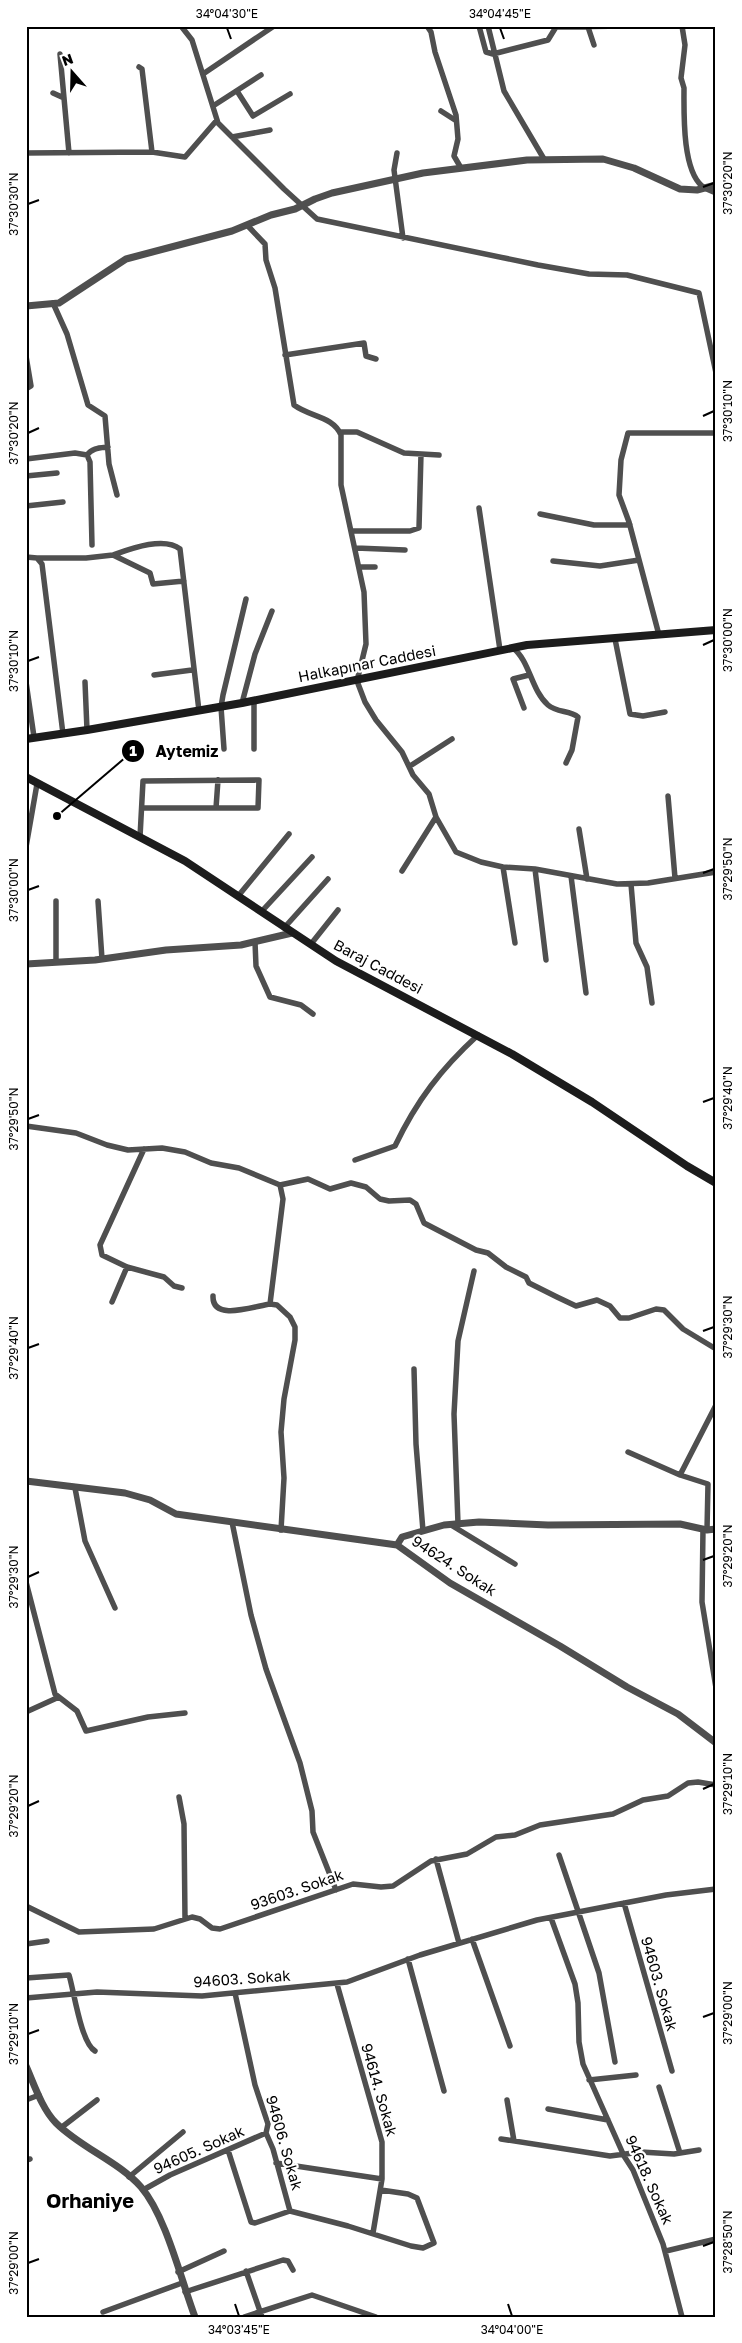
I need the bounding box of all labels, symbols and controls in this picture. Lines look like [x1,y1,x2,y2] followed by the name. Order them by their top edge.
[196,6,258,21] text: 34°04'30"E
[469,6,531,21] text: 34°04'45"E
[48,48,98,98] north arrow
[59,50,75,69] text: N
[720,151,735,215] text: 37°30'20"N
[6,172,21,236] text: 37°30'30"N
[720,380,735,442] text: 37°30'10"N
[6,401,21,465] text: 37°30'20"N
[720,608,735,672] text: 37°30'00"N
[6,630,21,692] text: 37°30'10"N
[296,641,437,685] street label: Halkapınar Caddesi
[121,736,228,767] callout: Aytemiz
[129,741,137,759] text: 1
[156,741,218,761] text: Aytemiz
[720,837,735,901] text: 37°29'50"N
[6,858,21,922] text: 37°30'00"N
[331,935,426,997] street label: Baraj Caddesi
[720,1066,735,1130] text: 37°29'40"N
[6,1087,21,1151] text: 37°29'50"N
[720,1295,735,1359] text: 37°29'30"N
[6,1316,21,1380] text: 37°29'40"N
[720,1524,735,1588] text: 37°29'20"N
[409,1531,501,1599] street label: 94624. Sokak
[6,1545,21,1609] text: 37°29'30"N
[720,1753,735,1815] text: 37°29'10"N
[6,1774,21,1838] text: 37°29'20"N
[248,1865,346,1913] street label: 93603. Sokak
[638,1934,682,2034] street label: 94603. Sokak
[193,1966,292,1990] street label: 94603. Sokak
[720,1981,735,2045] text: 37°29'00"N
[6,2003,21,2065] text: 37°29'10"N
[358,2041,402,2139] street label: 94614. Sokak
[263,2093,307,2193] street label: 94606. Sokak
[150,2121,247,2177] street label: 94605. Sokak
[622,2132,678,2228] street label: 94618. Sokak
[46,2188,134,2212] district label: Orhaniye
[720,2210,735,2274] text: 37°28'50"N
[6,2231,21,2295] text: 37°29'00"N
[208,2322,270,2337] text: 34°03'45"E
[481,2322,543,2337] text: 34°04'00"E

